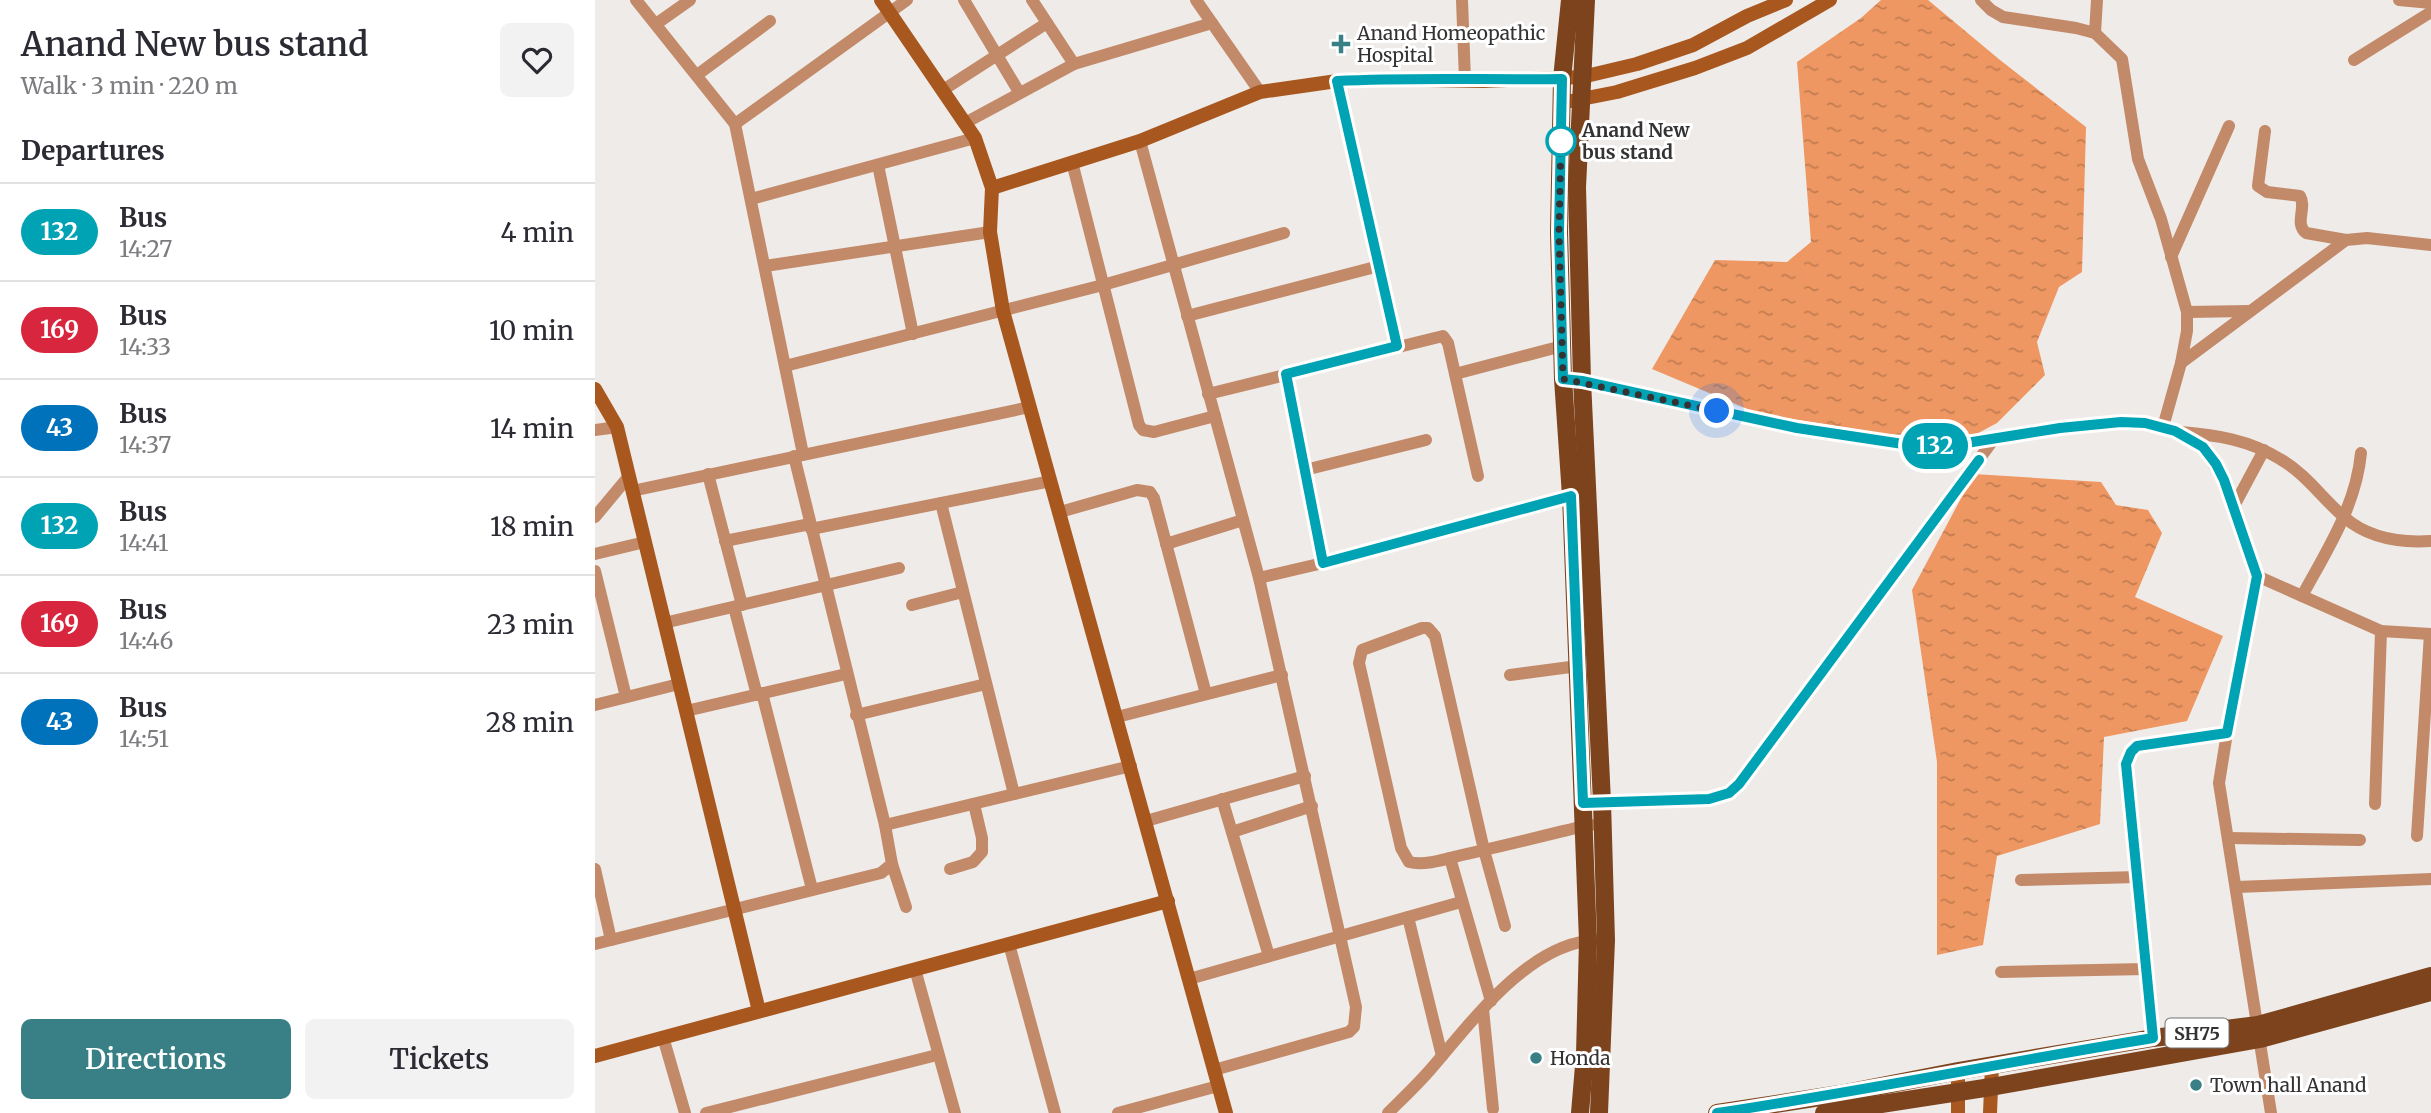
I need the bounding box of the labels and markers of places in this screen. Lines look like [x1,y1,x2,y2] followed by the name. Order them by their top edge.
[1356,21,1545,67] place label: Anand Homeopathic Hospital
[1331,34,1351,54] marker: Anand Homeopathic Hospital
[1581,118,1690,164] place label: Anand New bus stand
[1546,126,1576,156] marker: Anand New bus stand
[1550,1046,1610,1070] place label: Honda
[1528,1050,1544,1066] marker: Honda
[2210,1073,2367,1097] place label: Town hall Anand
[2188,1077,2204,1093] marker: Town hall Anand

